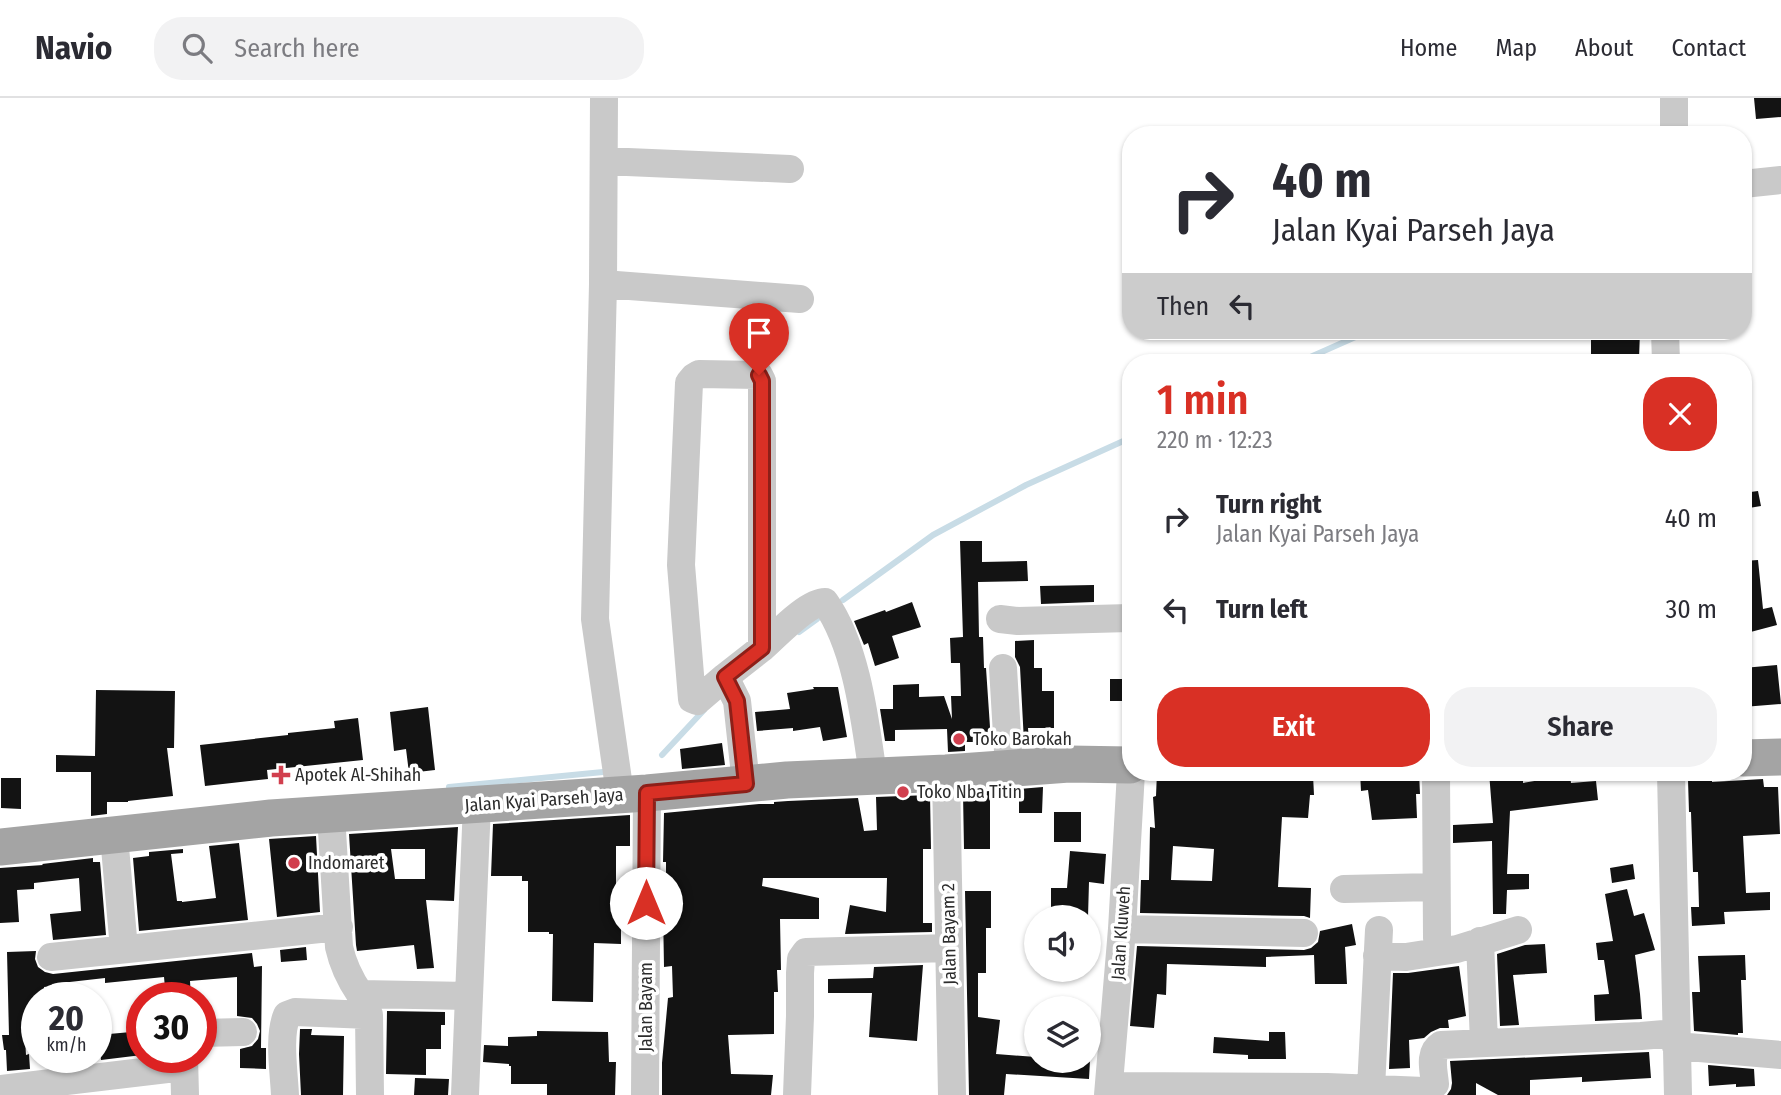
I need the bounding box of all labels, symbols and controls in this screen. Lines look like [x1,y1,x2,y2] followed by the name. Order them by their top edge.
[154,17,644,80] search box
[35,28,112,68] text: Navio
[178,29,216,67] icon: search
[234,33,360,64] text: Search here
[1400,34,1457,62] text: Home
[1495,34,1537,62] text: Map
[1575,34,1633,62] text: About
[1671,34,1746,62] text: Contact
[1272,151,1372,210] text: 40 m
[1157,154,1248,245] icon: right
[1272,211,1555,249] text: Jalan Kyai Parseh Jaya
[1223,287,1261,325] icon: left
[1157,291,1209,322] text: Then
[729,303,789,375] pin
[740,314,778,352] icon: arrive
[1157,375,1248,425] text: 1 min
[1643,377,1717,451] button: close
[1157,426,1273,454] text: 220 m · 12:23
[1216,489,1322,520] text: Turn right
[1157,500,1195,538] icon: right
[1665,503,1717,534] text: 40 m
[1216,520,1419,548] text: Jalan Kyai Parseh Jaya
[1157,591,1195,629] icon: left
[1216,594,1308,625] text: Turn left
[1666,594,1717,625] text: 30 m
[1157,687,1430,767] button: Exit
[1444,687,1717,767] button: Share
[973,728,1072,750] place label: Toko Barokah
[951,731,967,747] marker: Toko Barokah
[295,764,421,786] place label: Apotek Al-Shihah
[273,767,289,783] marker: Apotek Al-Shihah
[917,781,1022,803] place label: Toko Nba Titin
[464,783,624,817] street label: Jalan Kyai Parseh Jaya
[895,784,911,800] marker: Toko Nba Titin
[308,852,385,874] place label: Indomaret
[286,855,302,871] marker: Indomaret
[609,866,683,940] position arrow
[937,883,961,985] street label: Jalan Bayam 2
[1107,885,1135,981] street label: Jalan Kluweh
[1024,905,1101,1073] map controls
[1024,905,1101,982] button: sound
[635,962,657,1052] street label: Jalan Bayam
[126,982,217,1073] speed limit sign: 30
[1024,996,1101,1073] button: layers
[49,997,84,1039] text: 20
[46,1034,87,1056] text: km/h

